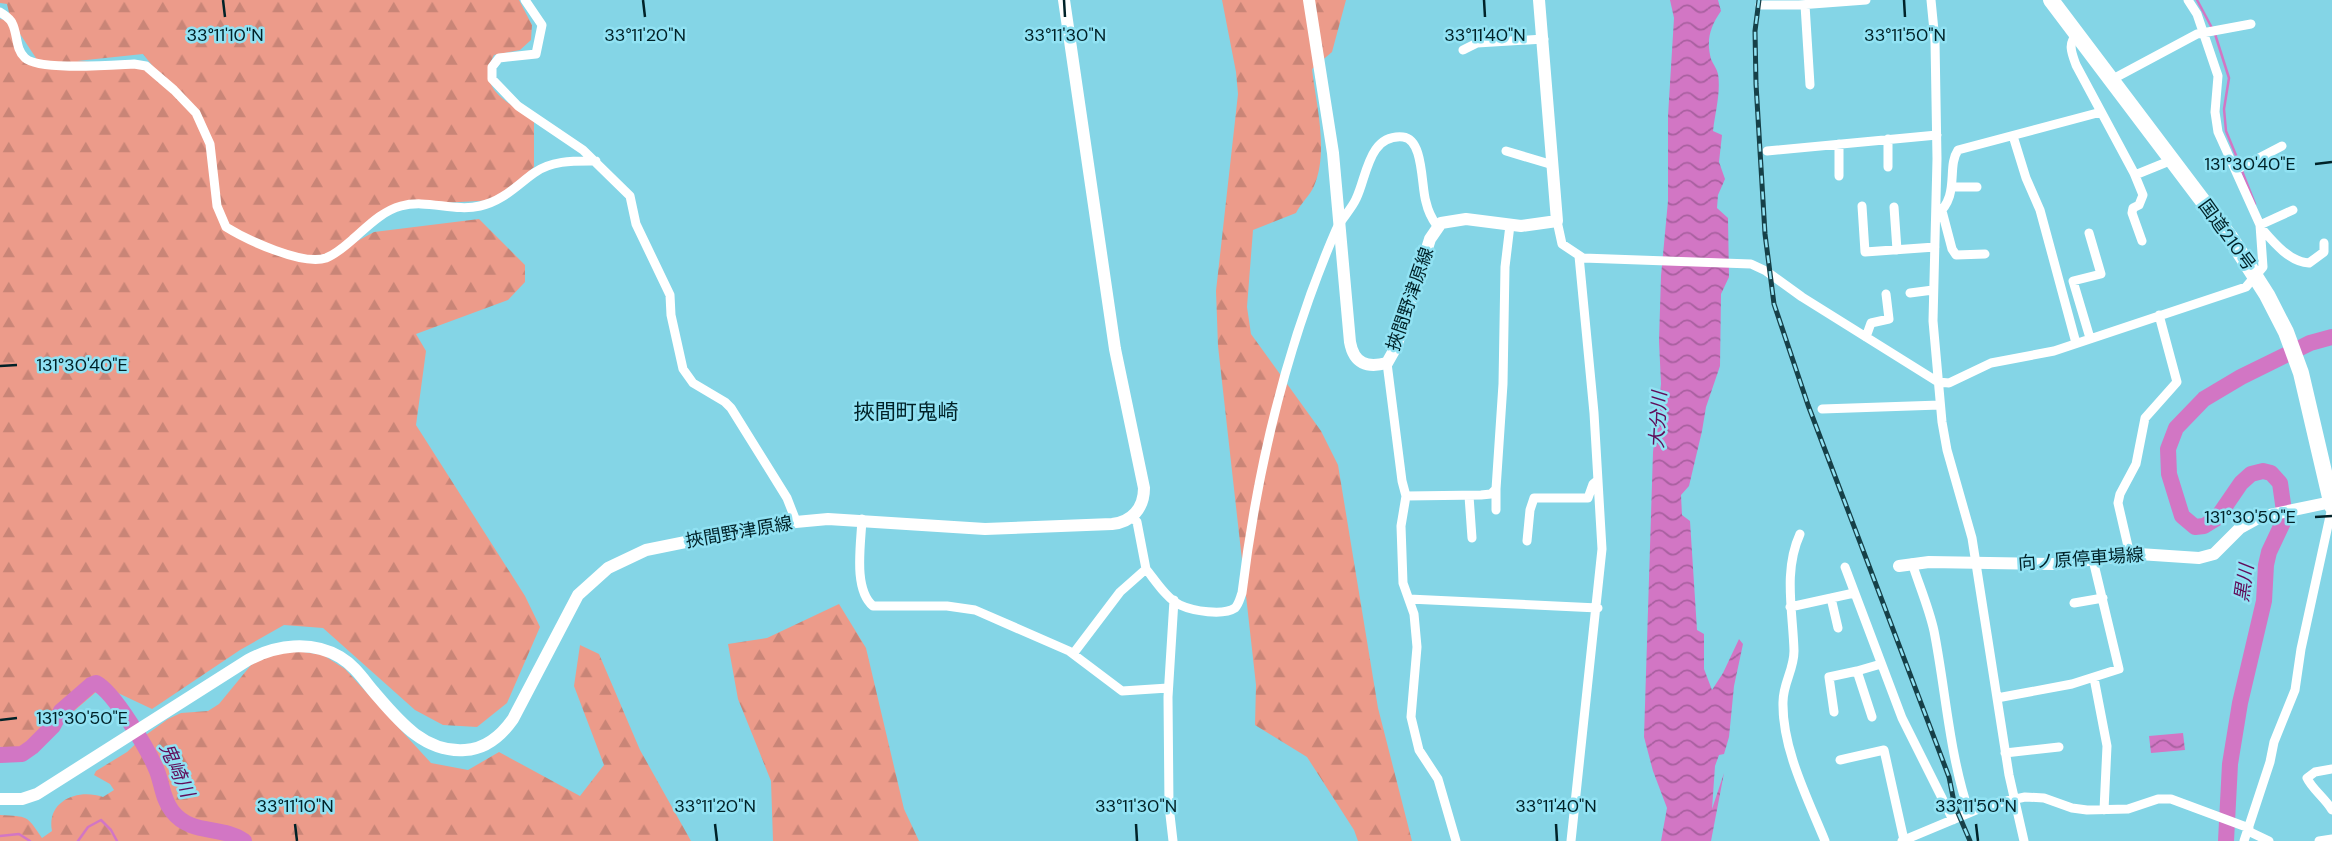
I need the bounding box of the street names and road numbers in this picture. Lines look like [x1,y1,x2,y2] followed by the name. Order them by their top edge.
[2193,195,2261,275] street label: 国道210号
[1381,244,1439,354] street label: 挾間野津原線
[684,511,794,553] street label: 挾間野津原線
[2017,543,2145,575] street label: 向ノ原停車場線

